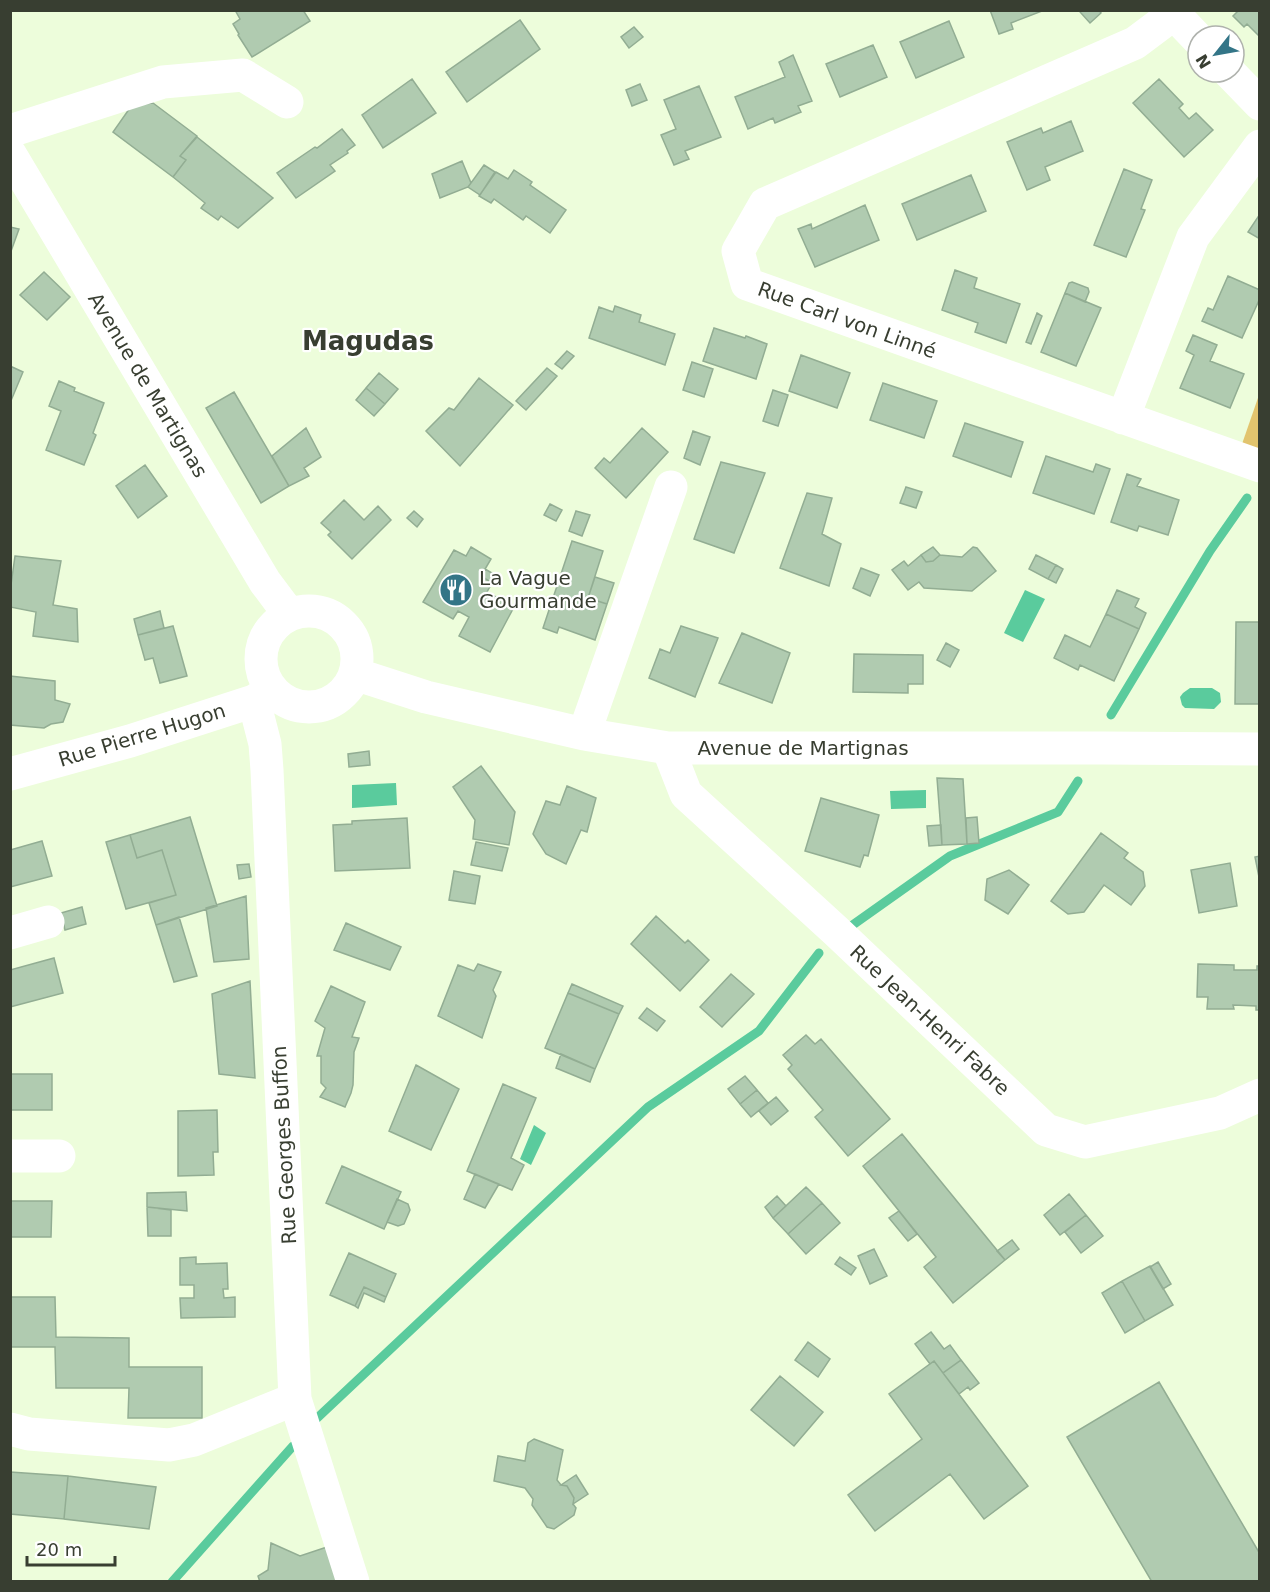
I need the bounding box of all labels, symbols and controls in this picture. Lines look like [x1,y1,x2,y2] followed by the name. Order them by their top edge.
[1186,24,1246,84] north arrow
[1192,51,1215,72] text: N
[754,277,940,363] street label: Rue Carl von Linné
[83,288,213,482] street label: Avenue de Martignas
[302,326,434,356] district label: Magudas
[479,566,597,613] place label: La Vague Gourmande
[438,572,474,608] restaurant icon: La Vague Gourmande
[56,698,228,772] street label: Rue Pierre Hugon
[697,736,909,760] street label: Avenue de Martignas
[845,940,1015,1100] street label: Rue Jean-Henri Fabre
[267,1045,301,1245] street label: Rue Georges Buffon
[27,1529,116,1567] scale bar
[36,1539,82,1560] text: 20 m

